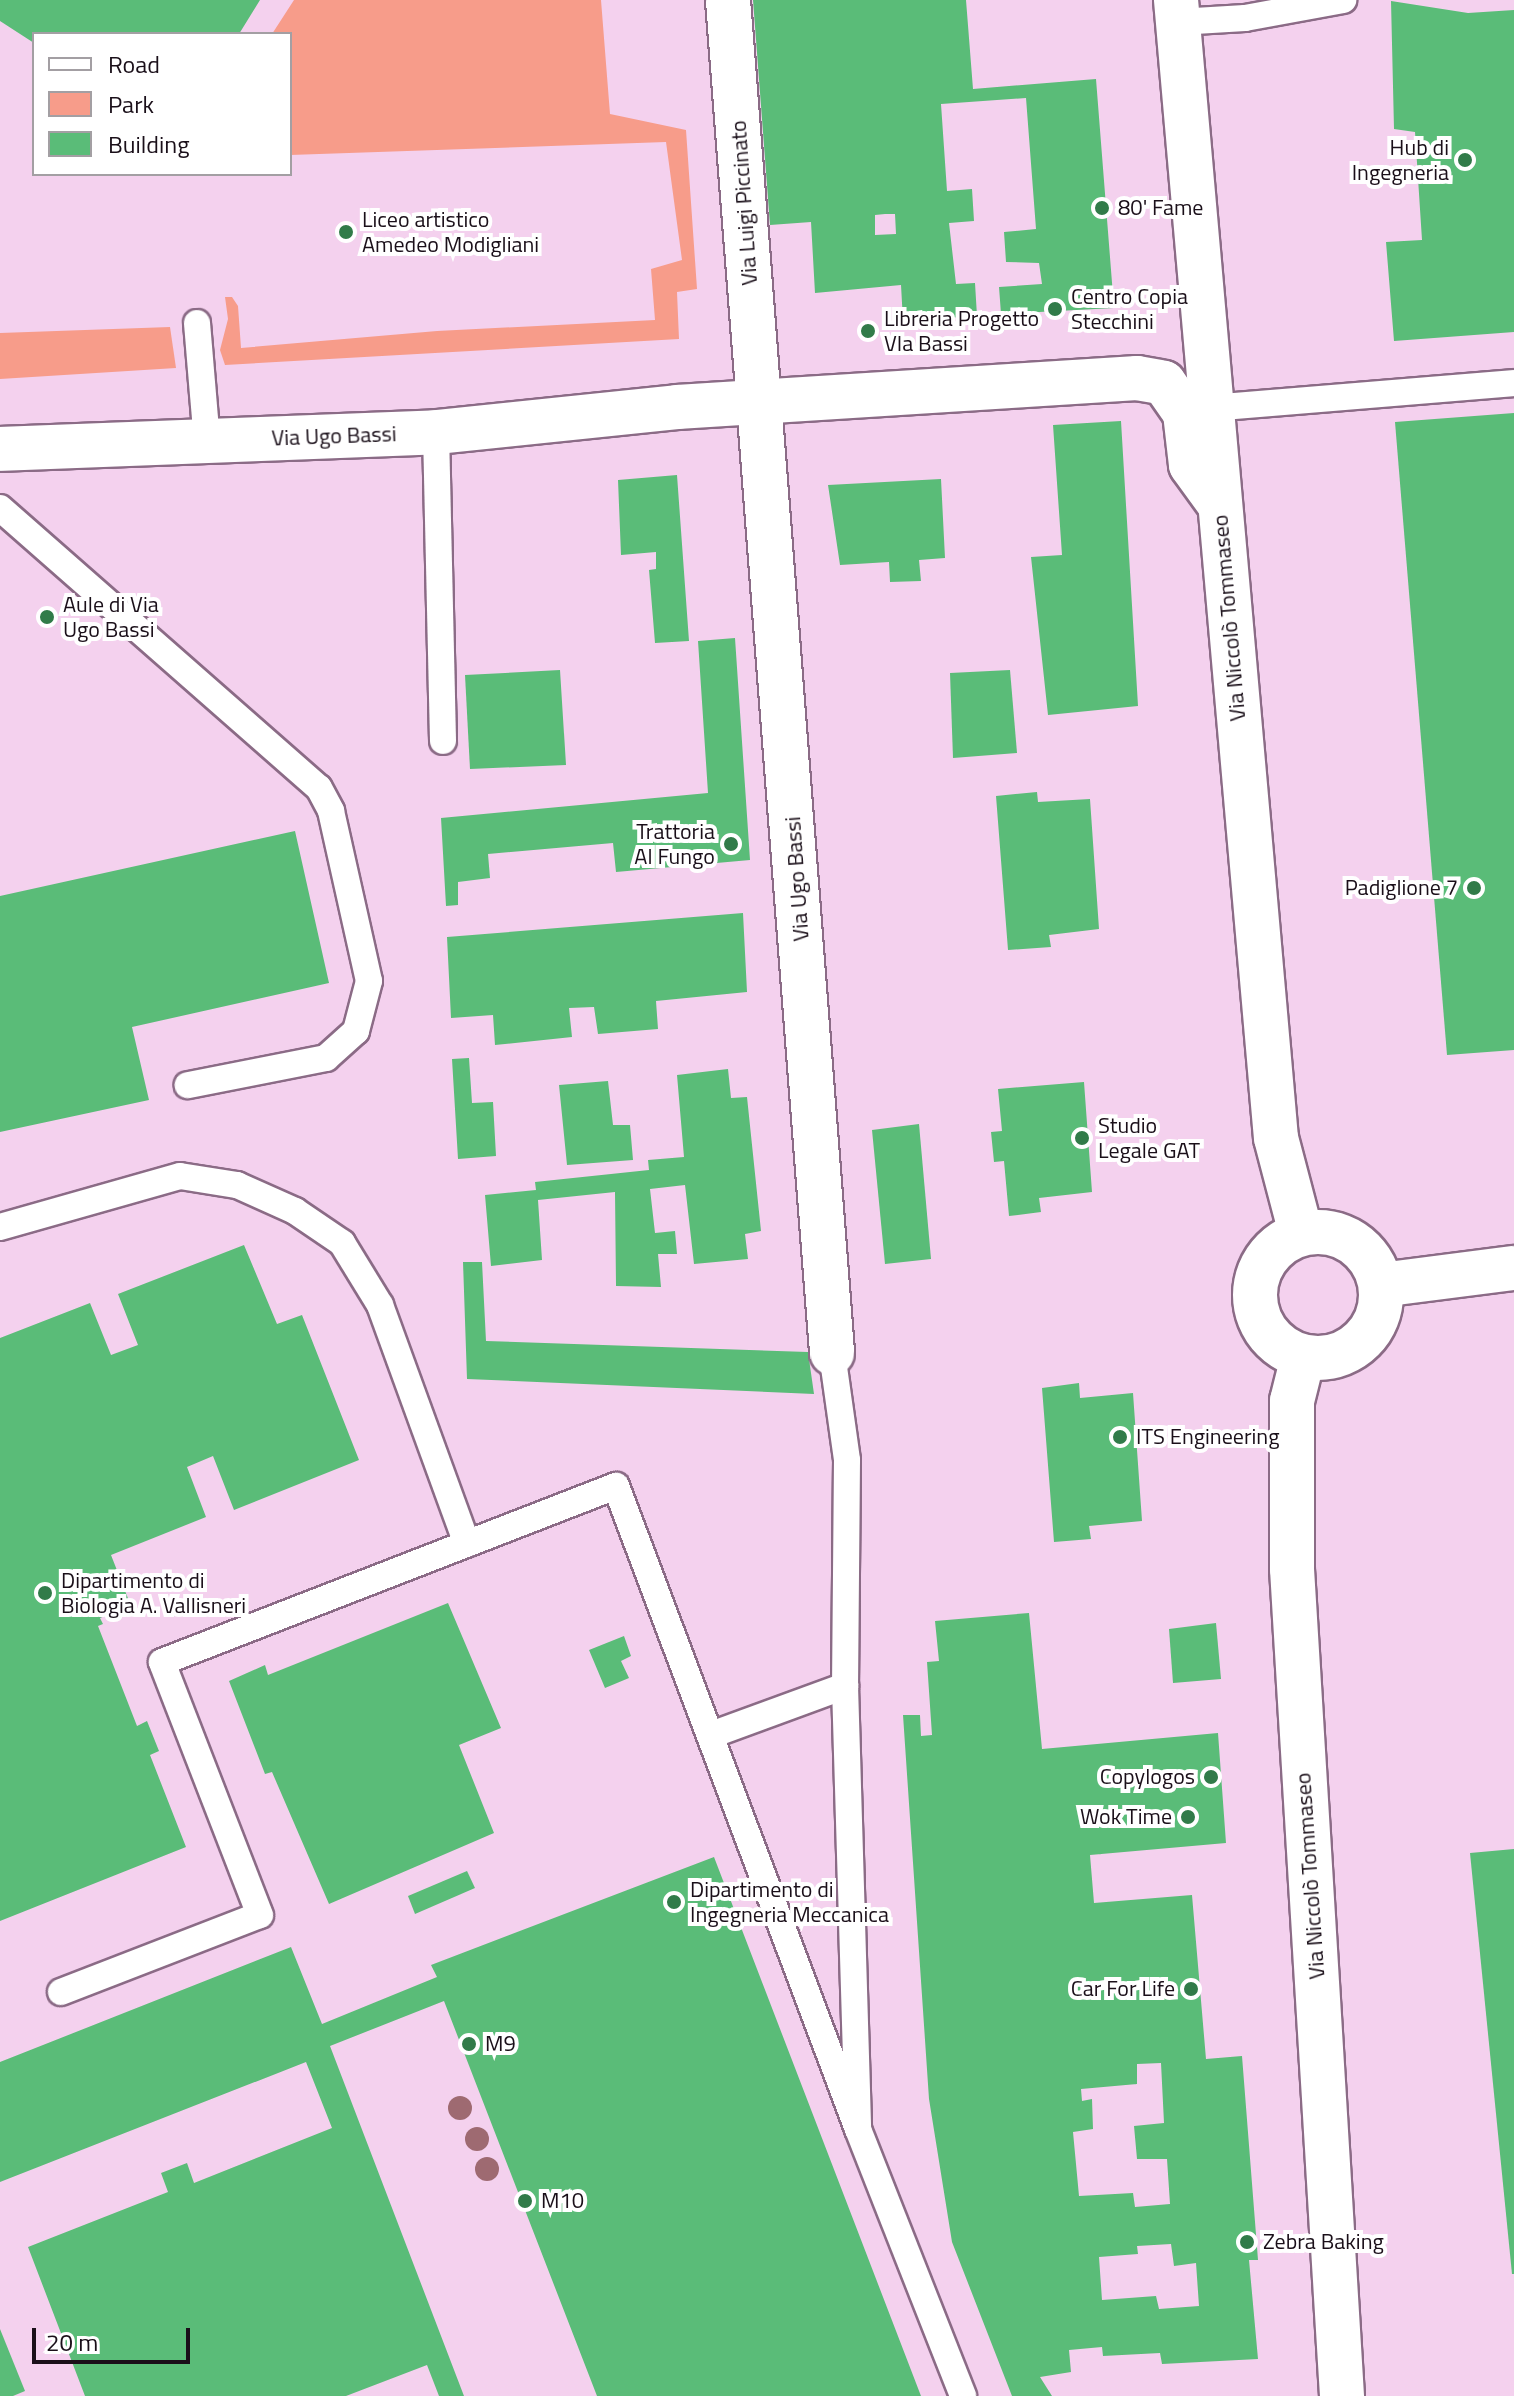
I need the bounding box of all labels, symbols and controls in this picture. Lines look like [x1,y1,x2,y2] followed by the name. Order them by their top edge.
[32,32,292,176] legend
[108,46,160,82] text: Road
[108,86,154,122] text: Park
[725,120,763,286] street label: Via Luigi Piccinato
[108,126,190,162] text: Building
[1352,134,1449,186] place label: Hub di Ingegneria
[1456,151,1474,169] marker: Hub di Ingegneria
[1118,195,1203,221] place label: 80' Fame
[1093,199,1111,217] marker: 80' Fame
[362,206,539,258] place label: Liceo artistico Amedeo Modigliani
[337,223,355,241] marker: Liceo artistico Amedeo Modigliani
[1071,283,1188,334] place label: Centro Copia Stecchini
[1046,300,1064,318] marker: Centro Copia Stecchini
[884,305,1039,356] place label: Libreria Progetto VIa Bassi
[859,322,877,340] marker: Libreria Progetto VIa Bassi
[271,421,397,451] street label: Via Ugo Bassi
[1207,514,1251,722] street label: Via Niccolò Tommaseo
[63,591,159,642] place label: Aule di Via Ugo Bassi
[38,608,56,626] marker: Aule di Via Ugo Bassi
[779,816,815,942] street label: Via Ugo Bassi
[634,818,715,870] place label: Trattoria Al Fungo
[722,835,740,853] marker: Trattoria Al Fungo
[1345,875,1458,901] place label: Padiglione 7
[1465,879,1483,897] marker: Padiglione 7
[1098,1112,1200,1164] place label: Studio Legale GAT
[1073,1129,1091,1147] marker: Studio Legale GAT
[1136,1424,1279,1450] place label: ITS Engineering
[1111,1428,1129,1446] marker: ITS Engineering
[61,1567,246,1618] place label: Dipartimento di Biologia A. Vallisneri
[36,1584,54,1602] marker: Dipartimento di Biologia A. Vallisneri
[1100,1764,1195,1790] place label: Copylogos
[1202,1768,1220,1786] marker: Copylogos
[1290,1772,1330,1980] street label: Via Niccolò Tommaseo
[1080,1804,1172,1830] place label: Wok Time
[1179,1808,1197,1826] marker: Wok Time
[690,1876,889,1928] place label: Dipartimento di Ingegneria Meccanica
[665,1893,683,1911] marker: Dipartimento di Ingegneria Meccanica
[1071,1976,1175,2002] place label: Car For Life
[1182,1980,1200,1998] marker: Car For Life
[485,2031,516,2057] place label: M9
[460,2035,478,2053] marker: M9
[541,2188,584,2214] place label: M10
[516,2192,534,2210] marker: M10
[1263,2229,1384,2255] place label: Zebra Baking
[1238,2233,1256,2251] marker: Zebra Baking
[36,2312,194,2362] scale bar
[46,2324,98,2360] text: 20 m

